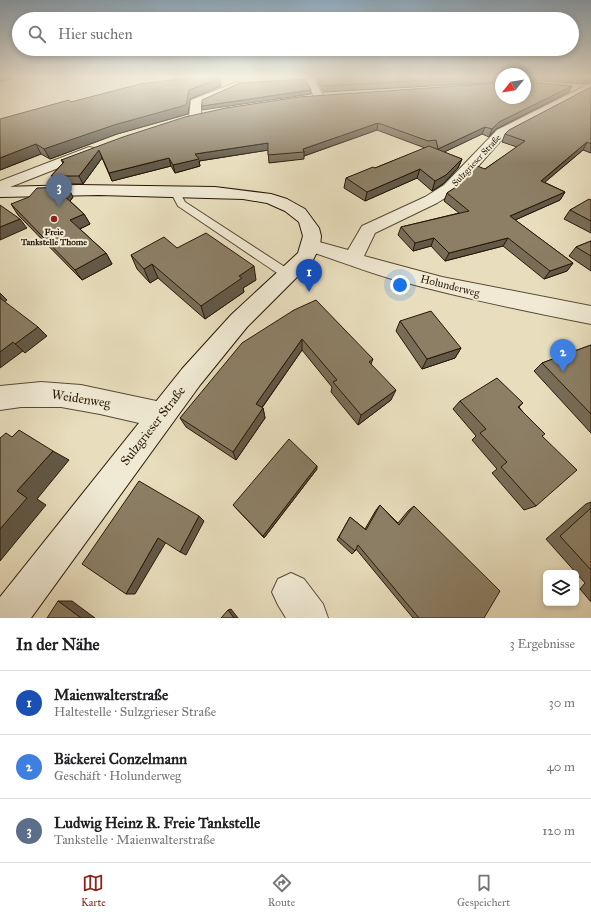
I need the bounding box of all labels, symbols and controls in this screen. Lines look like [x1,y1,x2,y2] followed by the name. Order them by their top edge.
[12,12,579,56] search box
[26,23,48,45] icon: search
[58,25,133,43] text: Hier suchen
[495,68,531,104] north arrow
[449,132,504,189] street label: Sulzgrieser Straße
[46,174,72,207] pin: 3
[49,214,59,224] marker: Freie Tankstelle Thome
[20,226,87,247] place label: Freie Tankstelle Thome
[296,259,322,292] pin: 1
[419,272,482,300] street label: Holunderweg
[390,275,410,295] your location
[550,339,576,372] pin: 2
[117,383,189,469] street label: Sulzgrieser Straße
[50,386,113,412] street label: Weidenweg
[543,570,579,606] map controls
[543,570,579,606] button: layers
[16,634,100,655] text: In der Nähe
[510,636,575,652] text: 3 Ergebnisse
[54,686,168,704] text: Maienwalterstraße
[26,695,32,711] text: 1
[549,695,575,711] text: 30 m
[54,704,216,720] text: Haltestelle · Sulzgrieser Straße
[54,750,187,768] text: Bäckerei Conzelmann
[26,759,32,775] text: 2
[546,759,575,775] text: 40 m
[54,768,181,784] text: Geschäft · Holunderweg
[54,814,260,832] text: Ludwig Heinz R. Freie Tankstelle
[26,823,32,839] text: 3
[542,823,575,839] text: 120 m
[54,832,215,848] text: Tankstelle · Maienwalterstraße
[81,872,106,909] tab: Karte
[268,872,295,909] tab: Route
[457,872,510,909] tab: Gespeichert

